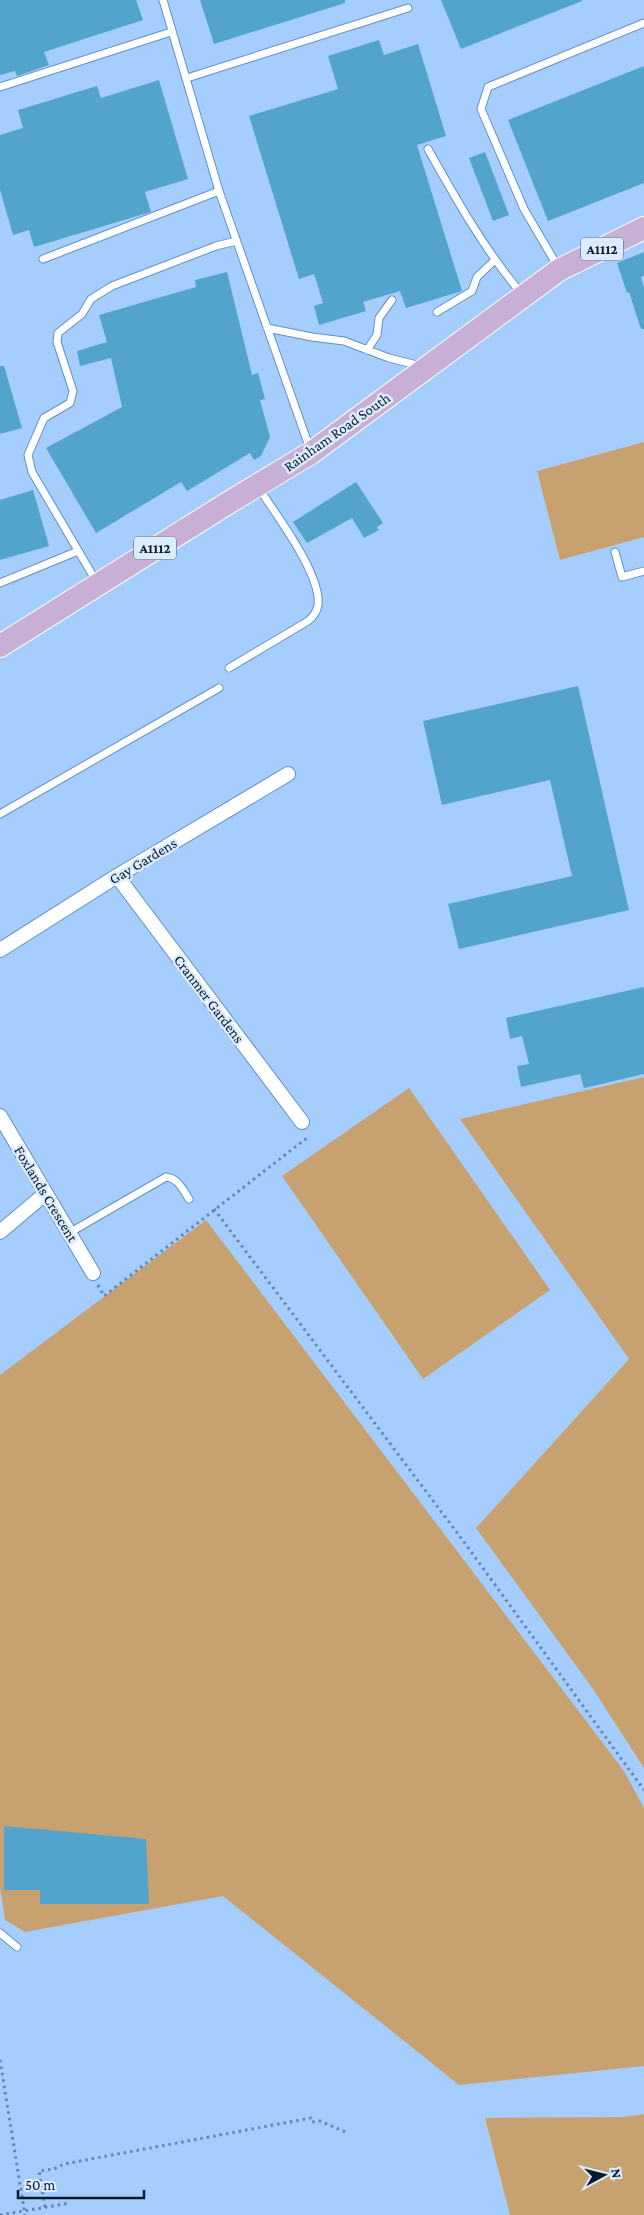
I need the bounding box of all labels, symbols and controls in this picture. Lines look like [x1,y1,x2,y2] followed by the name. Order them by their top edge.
[581,238,623,260] road number: A1112
[281,389,393,475] street label: Rainham Road South
[134,536,176,560] road number: A1112
[106,835,180,888] street label: Gay Gardens
[171,952,247,1046] street label: Cranmer Gardens
[11,1143,81,1246] street label: Foxlands Crescent
[579,2150,629,2200] north arrow
[18,2168,144,2200] scale bar
[608,2168,625,2180] text: N
[25,2177,55,2193] text: 50 m

